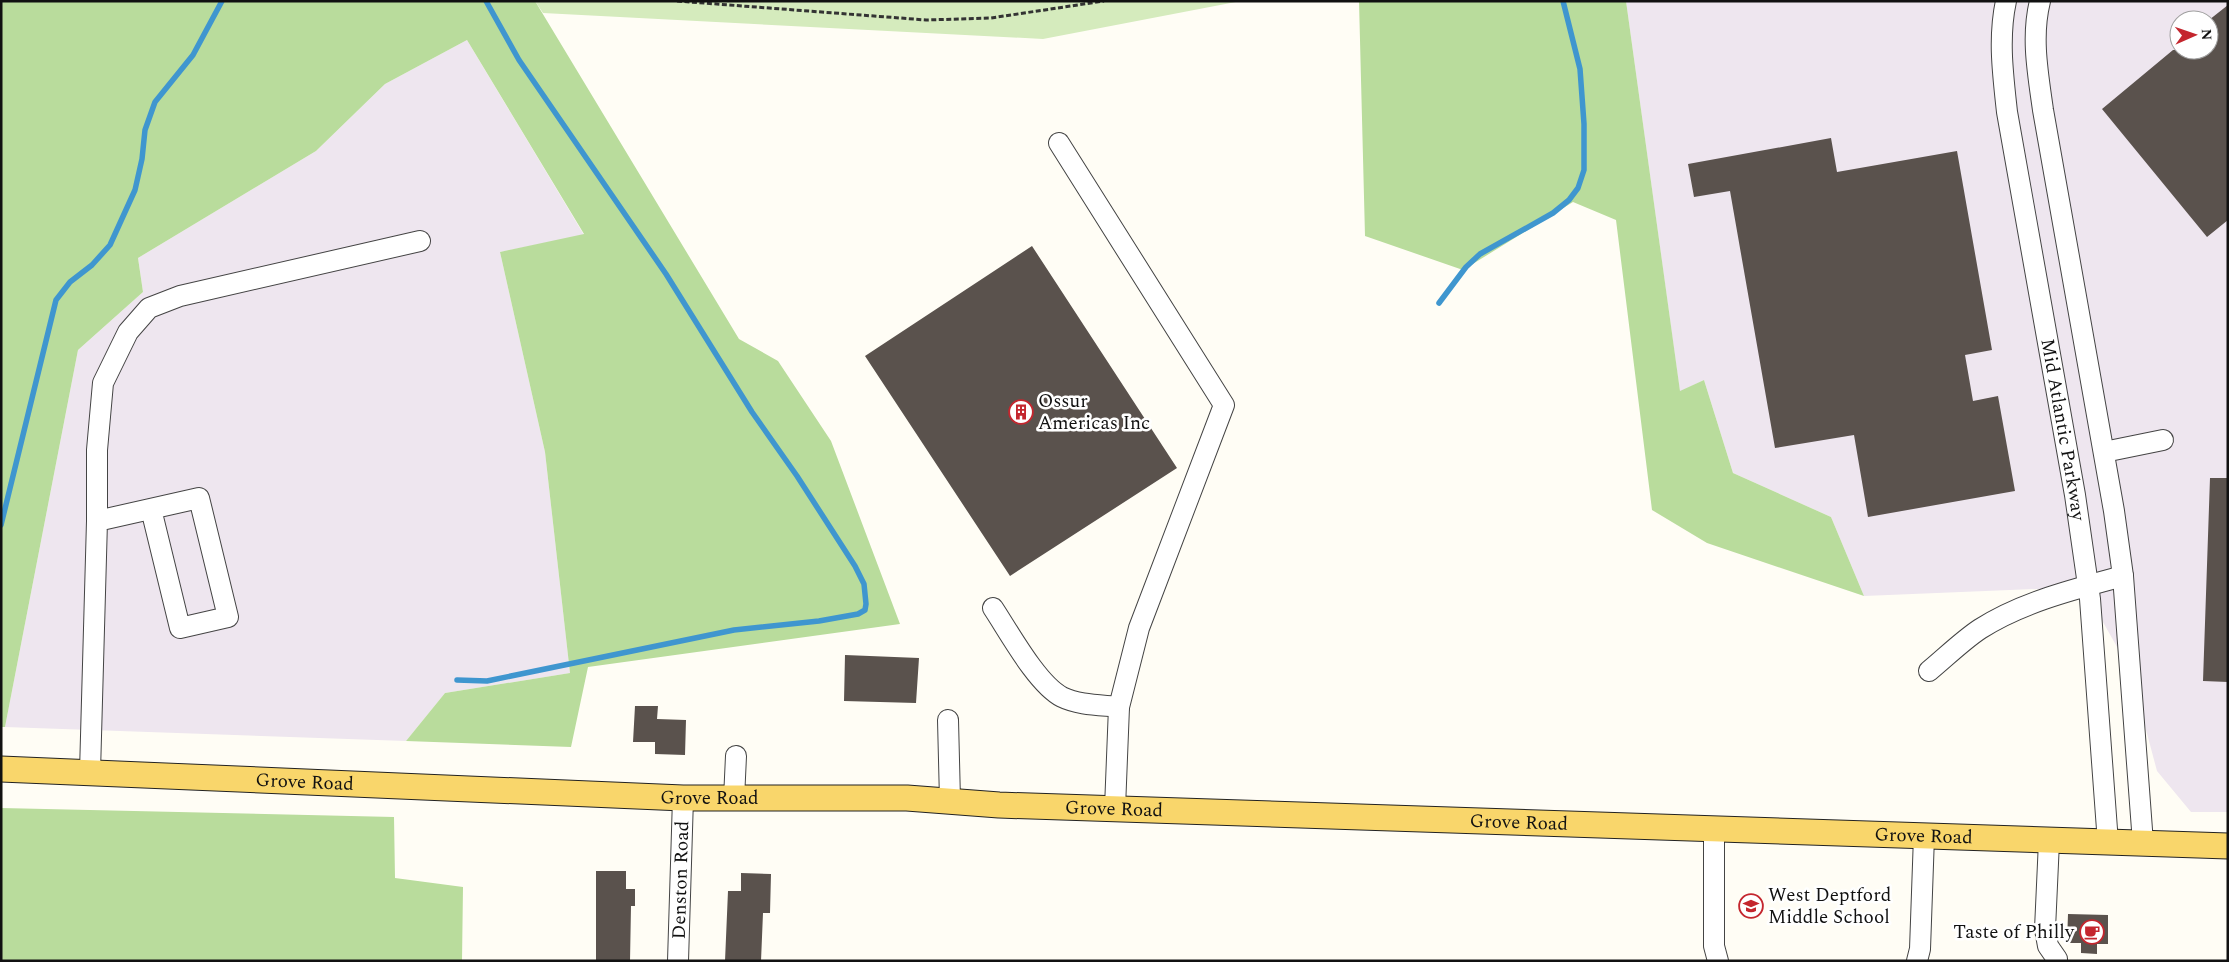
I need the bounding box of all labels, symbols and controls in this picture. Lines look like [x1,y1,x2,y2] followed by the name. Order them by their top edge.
[2169,10,2219,60] north arrow
[2196,28,2217,41] text: N
[2033,336,2093,523] street label: Mid Atlantic Parkway
[1038,387,1150,438] place label: Ossur Americas Inc
[1008,399,1034,425] building icon: Ossur Americas Inc
[255,765,354,798] street label: Grove Road
[660,783,759,813] street label: Grove Road
[1064,793,1164,825] street label: Grove Road
[1469,806,1568,838] street label: Grove Road
[664,820,697,940] street label: Denston Road
[1874,820,1973,852] street label: Grove Road
[1768,881,1891,932] place label: West Deptford Middle School
[1738,893,1764,919] school or university icon: West Deptford Middle School
[1953,918,2075,947] place label: Taste of Philly
[2079,919,2105,945] cafe icon: Taste of Philly

